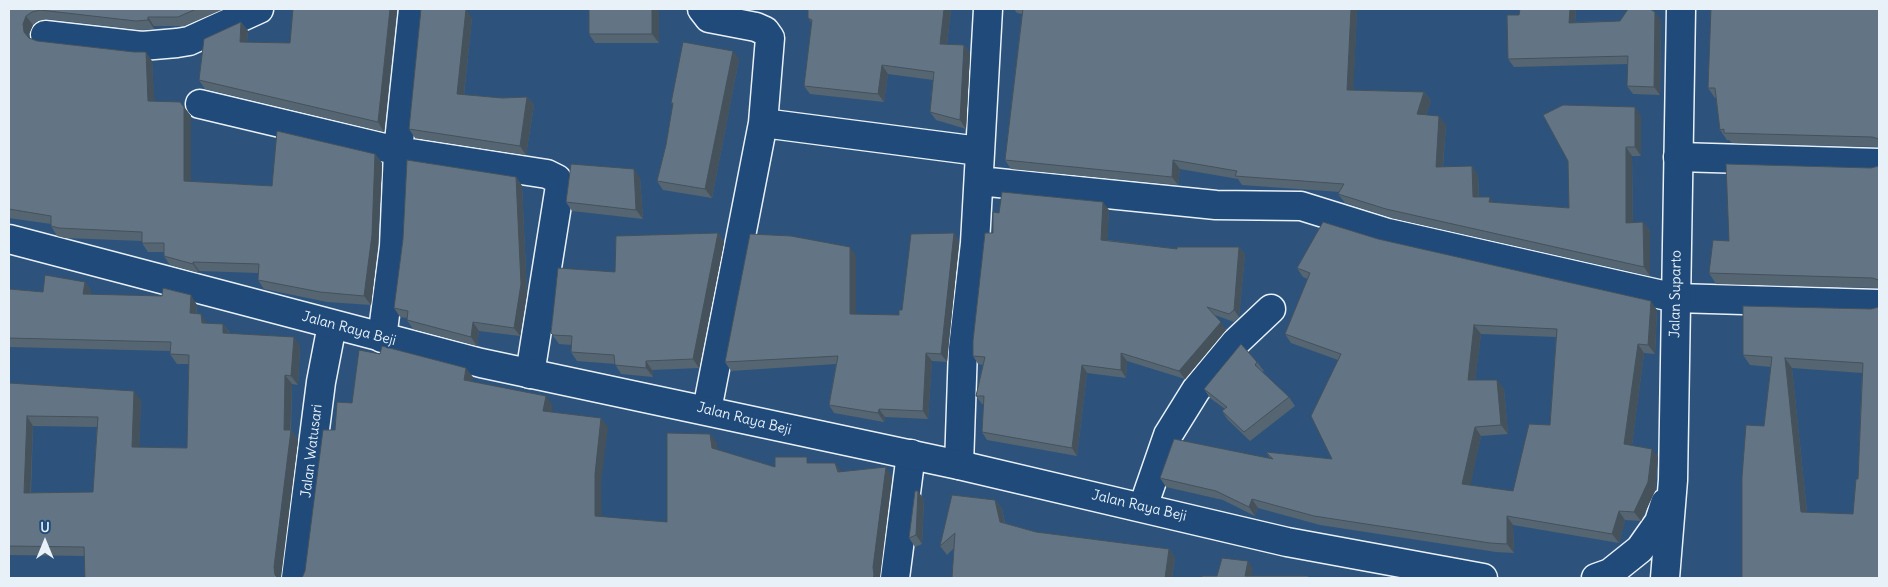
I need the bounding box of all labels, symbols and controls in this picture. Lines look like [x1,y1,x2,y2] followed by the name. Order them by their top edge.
[1667,250,1685,338] street label: Jalan Suparto
[300,308,398,350] street label: Jalan Raya Beji
[695,399,793,439] street label: Jalan Raya Beji
[298,403,326,499] street label: Jalan Watusari
[1090,487,1188,525] street label: Jalan Raya Beji
[20,517,70,567] north arrow
[40,518,50,536] text: U

